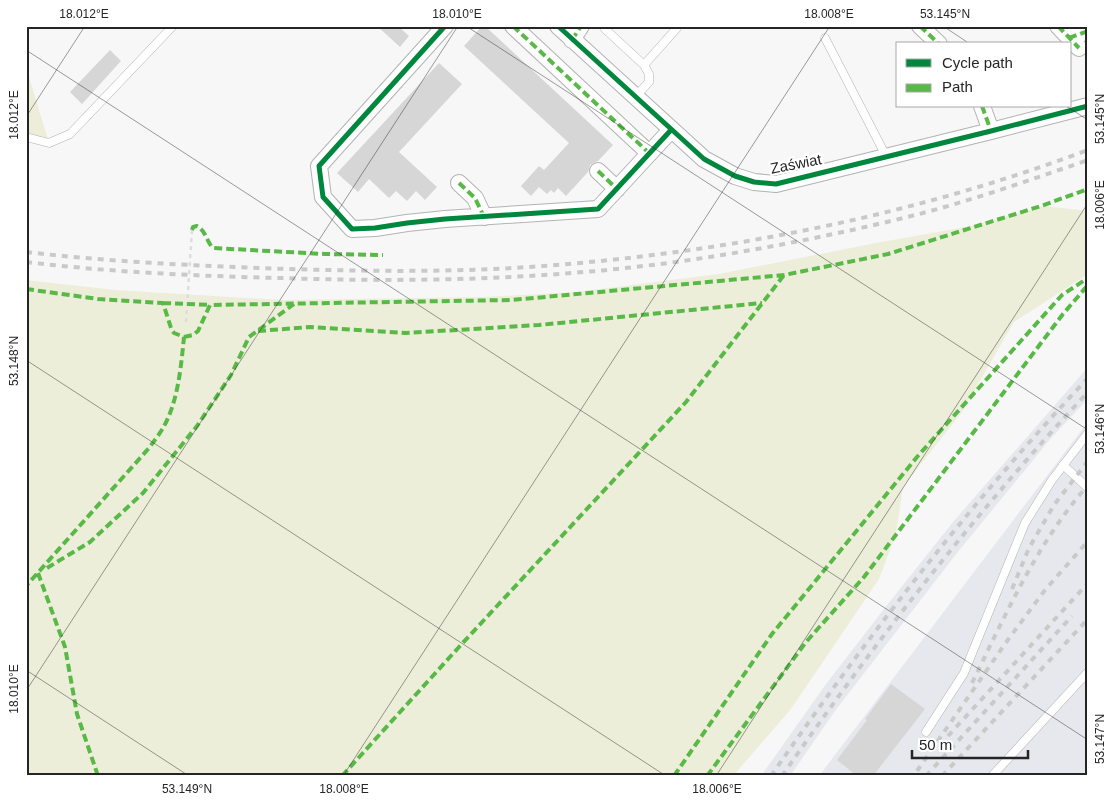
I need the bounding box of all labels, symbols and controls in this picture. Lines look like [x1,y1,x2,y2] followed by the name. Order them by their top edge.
[59,7,109,21] text: 18.012°E
[432,7,482,21] text: 18.010°E
[804,7,854,21] text: 18.008°E
[920,7,970,21] text: 53.145°N
[896,42,1072,108] legend
[942,54,1013,71] text: Cycle path
[942,78,973,95] text: Path
[7,90,21,140] text: 18.012°E
[1093,94,1107,144] text: 53.145°N
[769,150,824,177] street label: Zaświat
[1093,180,1107,230] text: 18.006°E
[7,336,21,386] text: 53.148°N
[1093,404,1107,454] text: 53.146°N
[7,664,21,714] text: 18.010°E
[1093,714,1107,764] text: 53.147°N
[912,727,1028,759] scale bar
[919,736,952,753] text: 50 m
[162,782,212,796] text: 53.149°N
[319,782,369,796] text: 18.008°E
[692,782,742,796] text: 18.006°E

